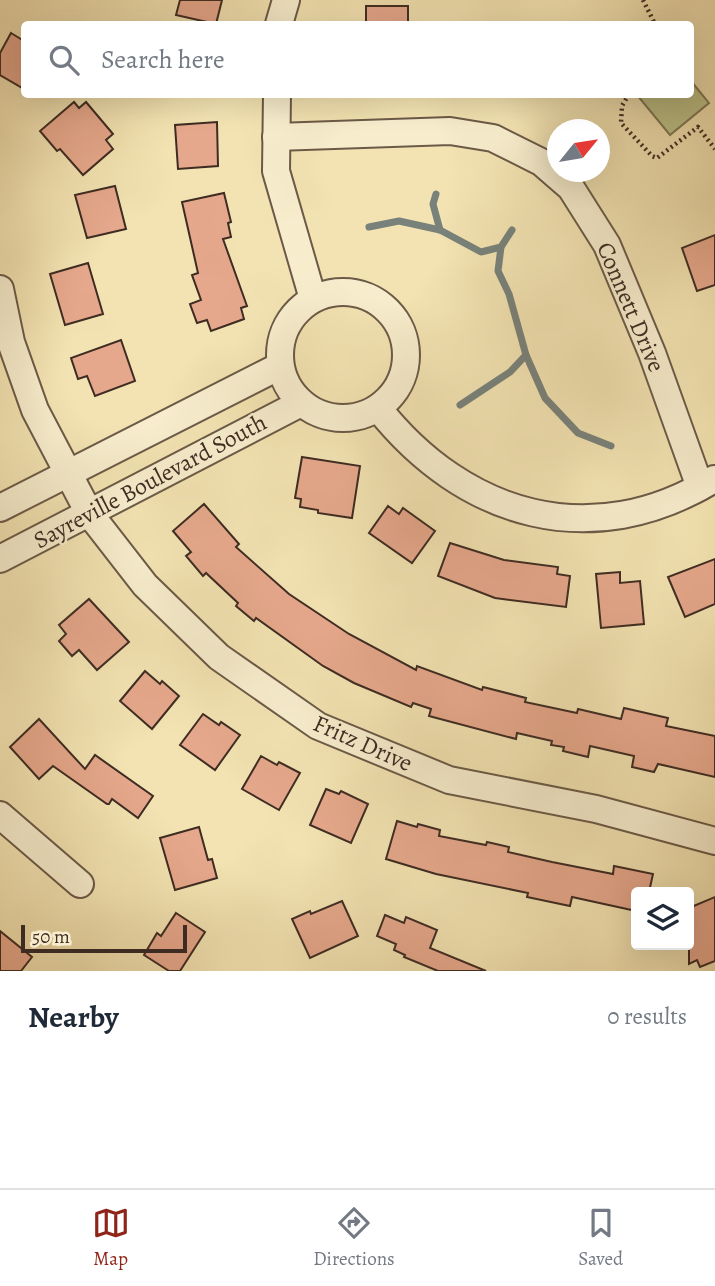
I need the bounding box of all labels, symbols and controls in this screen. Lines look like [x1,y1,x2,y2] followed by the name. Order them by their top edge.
[21,21,694,98] search box
[45,41,83,79] icon: search
[101,42,225,77] text: Search here
[547,119,610,182] north arrow
[589,237,673,377] street label: Connett Drive
[28,406,272,556] street label: Sayreville Boulevard South
[308,707,418,779] street label: Fritz Drive
[631,887,694,950] map controls
[631,887,694,950] button: layers
[21,922,187,954] scale bar
[32,924,70,950] text: 50 m
[28,997,119,1037] text: Nearby
[607,1001,687,1032] text: 0 results
[92,1204,130,1272] tab: Map
[313,1204,395,1272] tab: Directions
[578,1204,623,1272] tab: Saved

